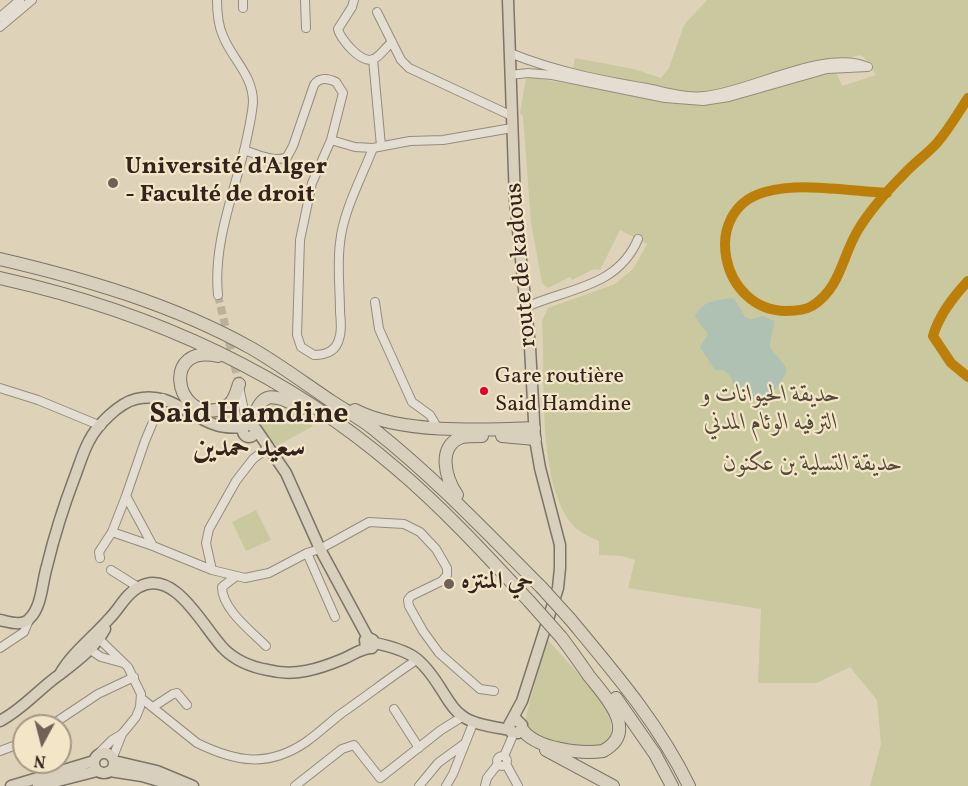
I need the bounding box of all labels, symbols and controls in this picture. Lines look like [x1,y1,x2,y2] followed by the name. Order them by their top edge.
[125,155,327,211] place label: Université d'Alger - Faculté de droit
[106,176,120,190] marker: Université d'Alger - Faculté de droit
[501,181,545,349] street label: route de kadous
[495,365,631,416] place label: Gare routière Said Hamdine
[702,383,840,439] park label: حديقة الحيوانات و الترفيه الوئام المدني
[478,385,490,397] marker: Gare routière Said Hamdine
[149,398,349,468] district label: Said Hamdine سعيد حمدين
[723,452,903,480] park label: حديقة التسلية بن عكنون
[461,570,534,598] place label: حي المنتزه
[442,577,456,591] marker: حي المنتزه
[12,714,72,774] north arrow
[33,748,47,772] text: N

